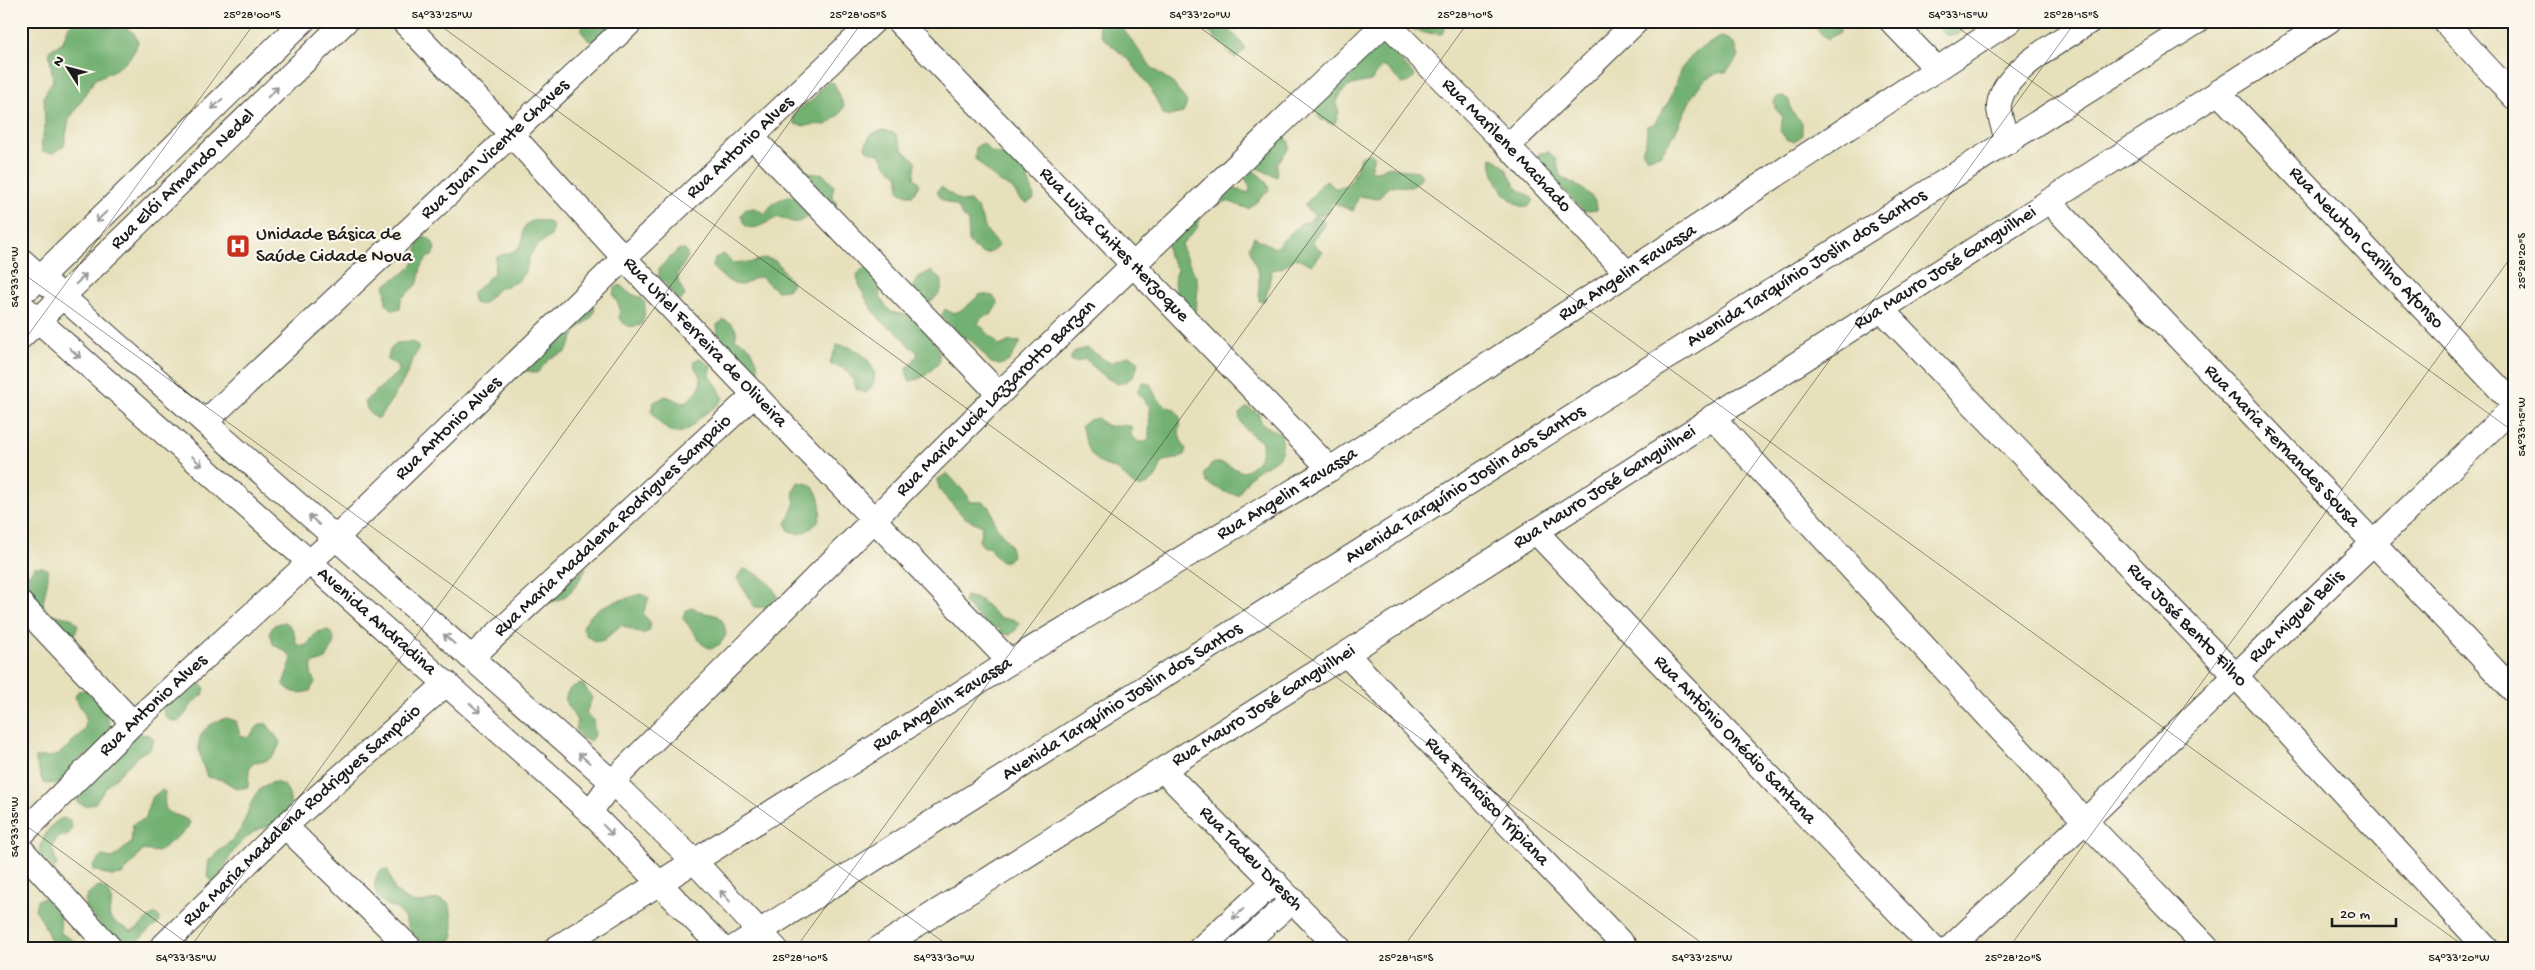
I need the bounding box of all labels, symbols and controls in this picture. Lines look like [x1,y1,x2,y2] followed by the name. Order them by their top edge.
[223,9,281,23] text: 25°28'00"S
[412,9,472,23] text: 54°33'25"W
[830,9,887,23] text: 25°28'05"S
[1170,9,1230,23] text: 54°33'20"W
[1437,9,1493,23] text: 25°28'10"S
[1928,9,1988,23] text: 54°33'15"W
[2044,9,2099,23] text: 25°28'15"S
[42,42,92,92] north arrow
[50,53,69,71] text: N
[416,74,575,225] street label: Rua Juan Vicente Chaves
[1436,74,1576,218] street label: Rua Marilene Machado
[267,86,279,98] one-way arrow
[682,91,800,204] street label: Rua Antonio Alves
[211,98,224,110] one-way arrow
[106,104,260,255] street label: Rua Elói Armando Nedel
[1034,162,1194,327] street label: Rua Luiza Chites Herzoque
[2284,162,2449,334] street label: Rua Newton Carilho Afonso
[1682,184,1932,353] street label: Avenida Tarquínio Joslin dos Santos
[1850,201,2041,335] street label: Rua Mauro José Ganguilhei
[95,211,107,224] one-way arrow
[1554,218,1702,327] street label: Rua Angelin Favassa
[256,224,414,269] place label: Unidade Básica de Saúde Cidade Nova
[2516,232,2530,289] text: 25°28'20"S
[225,233,251,259] hospital icon: Unidade Básica de Saúde Cidade Nova
[9,246,23,308] text: 54°33'30"W
[618,252,793,434] street label: Rua Uriel Ferreira de Oliveira
[75,272,87,285] one-way arrow
[891,295,1101,502] street label: Rua Maria Lucia Lazzarotto Barzan
[69,347,82,358] one-way arrow
[2199,360,2365,534] street label: Rua Maria Fernandes Sousa
[390,371,507,486] street label: Rua Antonio Alves
[2516,397,2530,457] text: 54°33'15"W
[1341,400,1591,569] street label: Avenida Tarquínio Joslin dos Santos
[489,410,737,642] street label: Rua Maria Madalena Rodrigues Sampaio
[1509,420,1700,555] street label: Rua Mauro José Ganguilhei
[1213,442,1363,546] street label: Rua Angelin Favassa
[190,455,203,466] one-way arrow
[308,514,321,526] one-way arrow
[2122,558,2252,692] street label: Rua José Bento Filho
[312,562,442,682] street label: Avenida Andradina
[2244,565,2350,668] street label: Rua Miguel Belis
[998,617,1248,786] street label: Avenida Tarquínio Joslin dos Santos
[443,633,456,645] one-way arrow
[1168,639,1360,772] street label: Rua Mauro José Ganguilhei
[94,649,213,762] street label: Rua Antonio Alves
[1648,650,1822,831] street label: Rua Antônio Onédio Santana
[868,651,1018,757] street label: Rua Angelin Favassa
[178,699,426,932] street label: Rua Maria Madalena Rodrigues Sampaio
[468,703,481,714] one-way arrow
[1420,732,1555,872] street label: Rua Francisco Tripiana
[578,752,591,764] one-way arrow
[9,797,23,857] text: 54°33'35"W
[1194,801,1308,916] street label: Rua Tadeu Dresch
[602,823,614,836] one-way arrow
[720,890,731,903] one-way arrow
[2332,895,2396,927] scale bar
[2340,906,2370,924] text: 20 m
[1232,908,1245,919] one-way arrow
[156,952,216,966] text: 54°33'35"W
[772,952,828,966] text: 25°28'10"S
[913,952,975,966] text: 54°33'30"W
[1379,952,1434,966] text: 25°28'15"S
[1672,952,1732,966] text: 54°33'25"W
[1985,952,2042,966] text: 25°28'20"S
[2429,952,2489,966] text: 54°33'20"W

